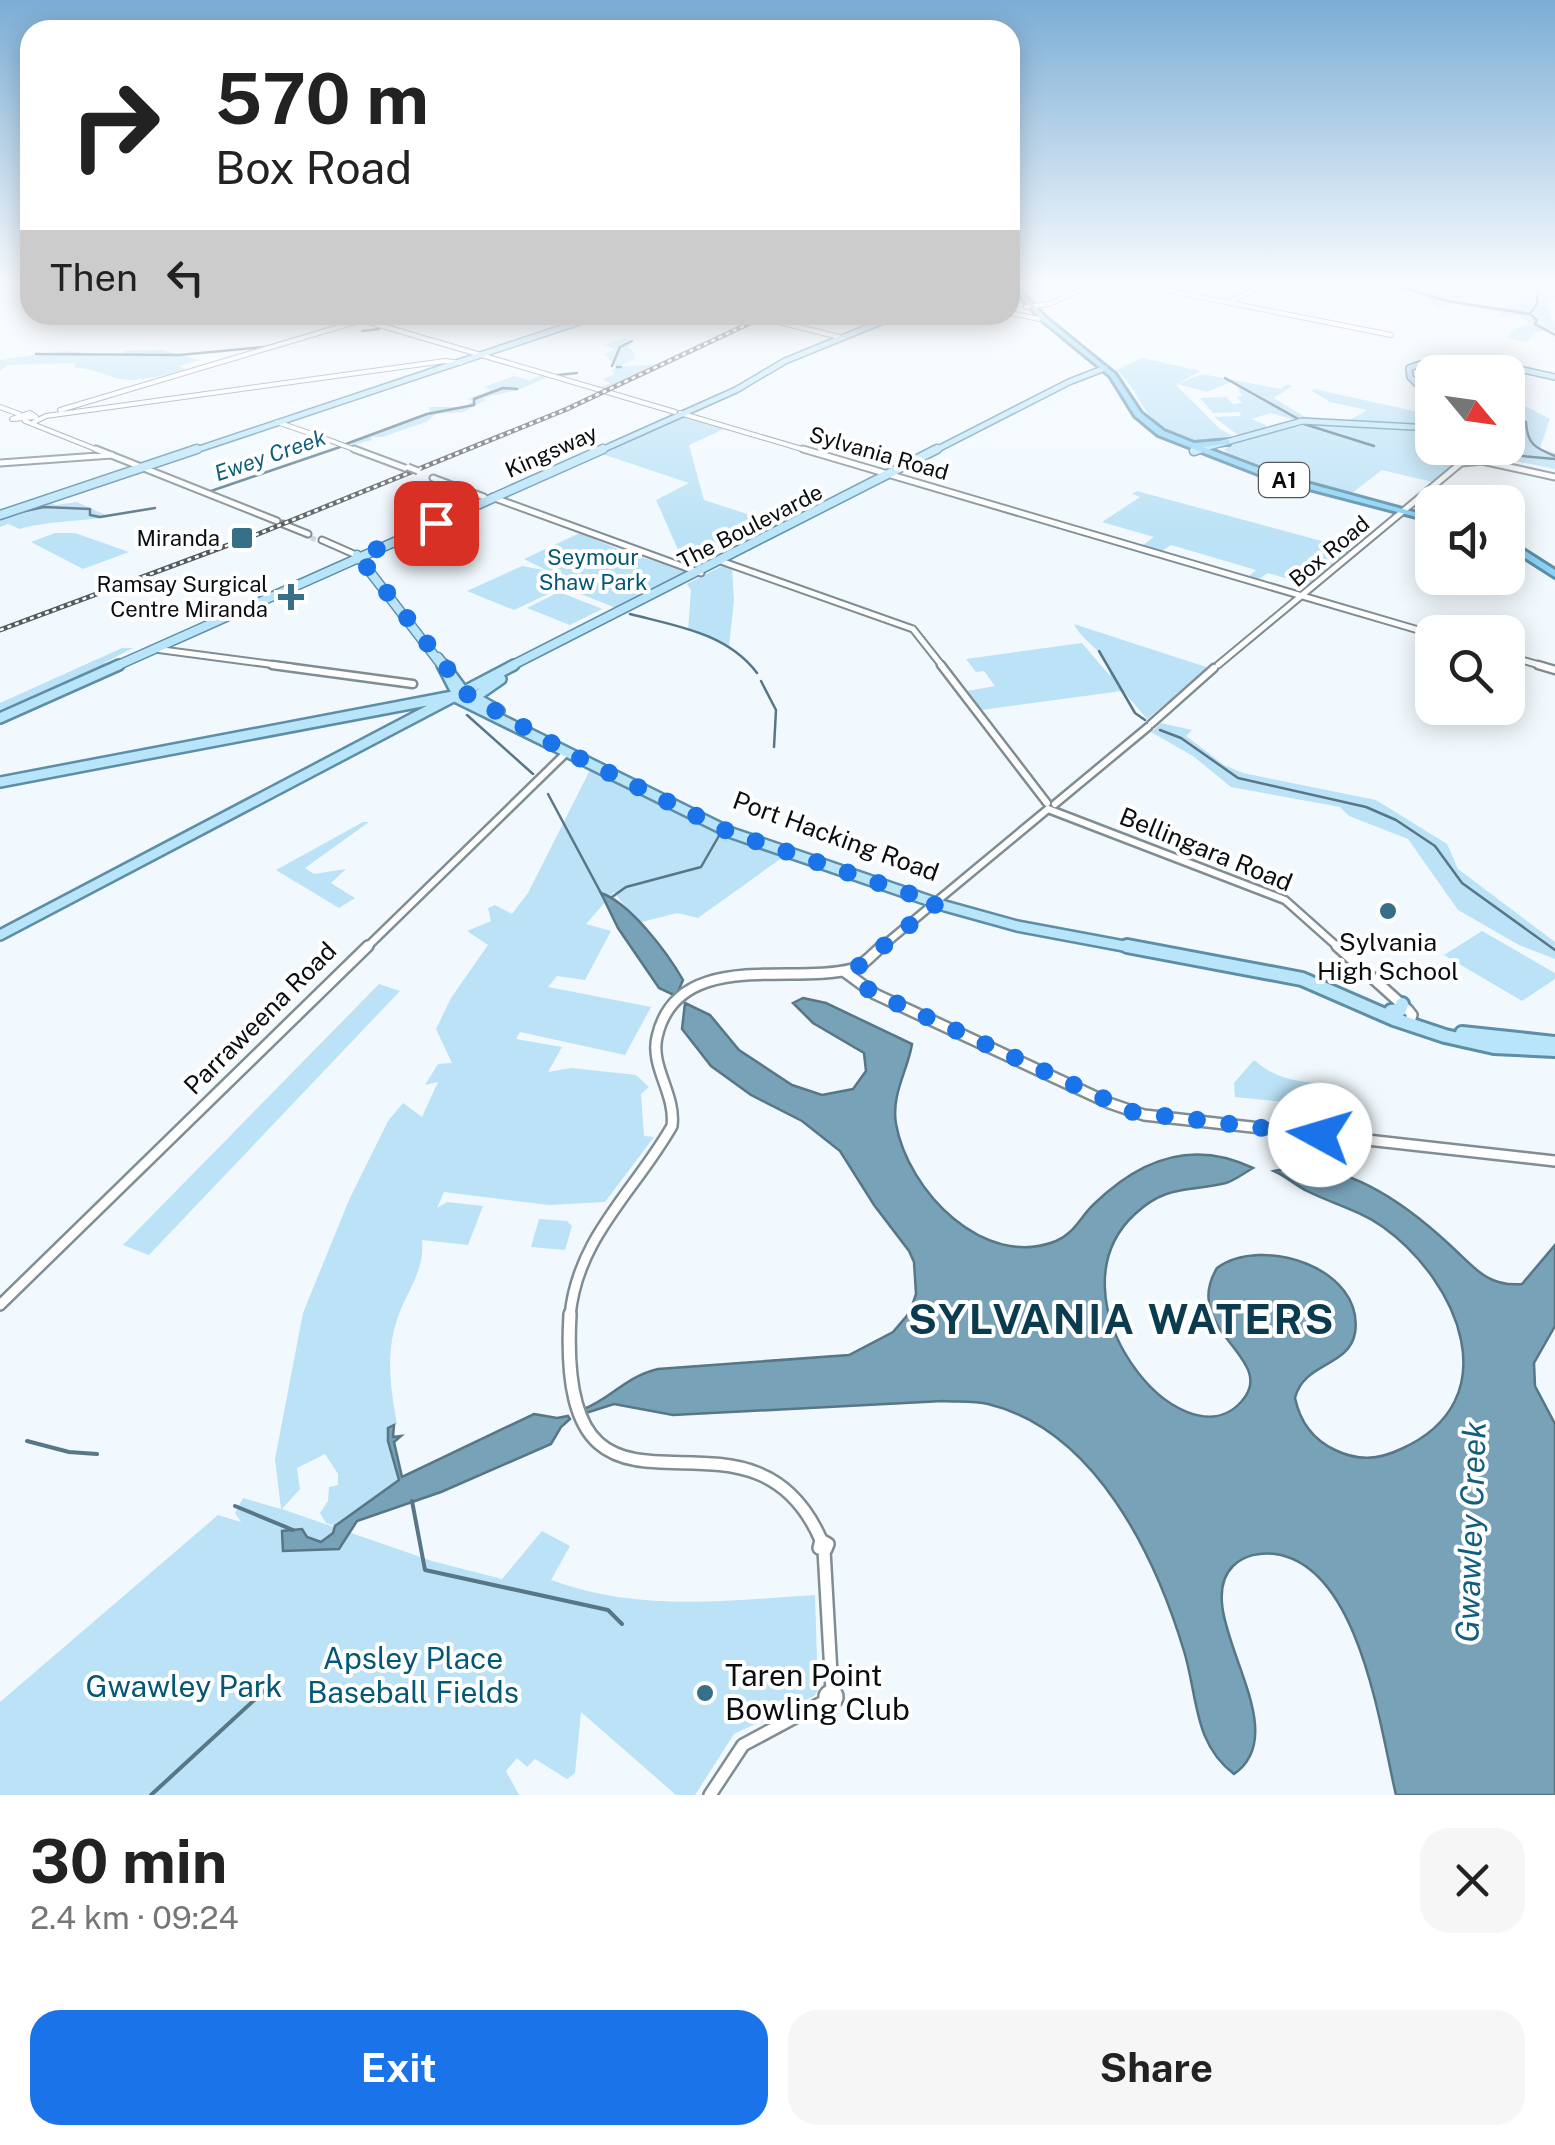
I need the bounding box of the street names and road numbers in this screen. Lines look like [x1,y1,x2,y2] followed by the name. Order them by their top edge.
[501,419,601,483] street label: Kingsway
[806,421,952,485] street label: Sylvania Road
[1259,463,1309,497] road number: A1
[673,478,827,574] street label: The Boulevarde
[1284,510,1374,592] street label: Box Road
[729,785,943,887] street label: Port Hacking Road
[1115,801,1297,897] street label: Bellingara Road
[178,936,342,1100] street label: Parraweena Road

